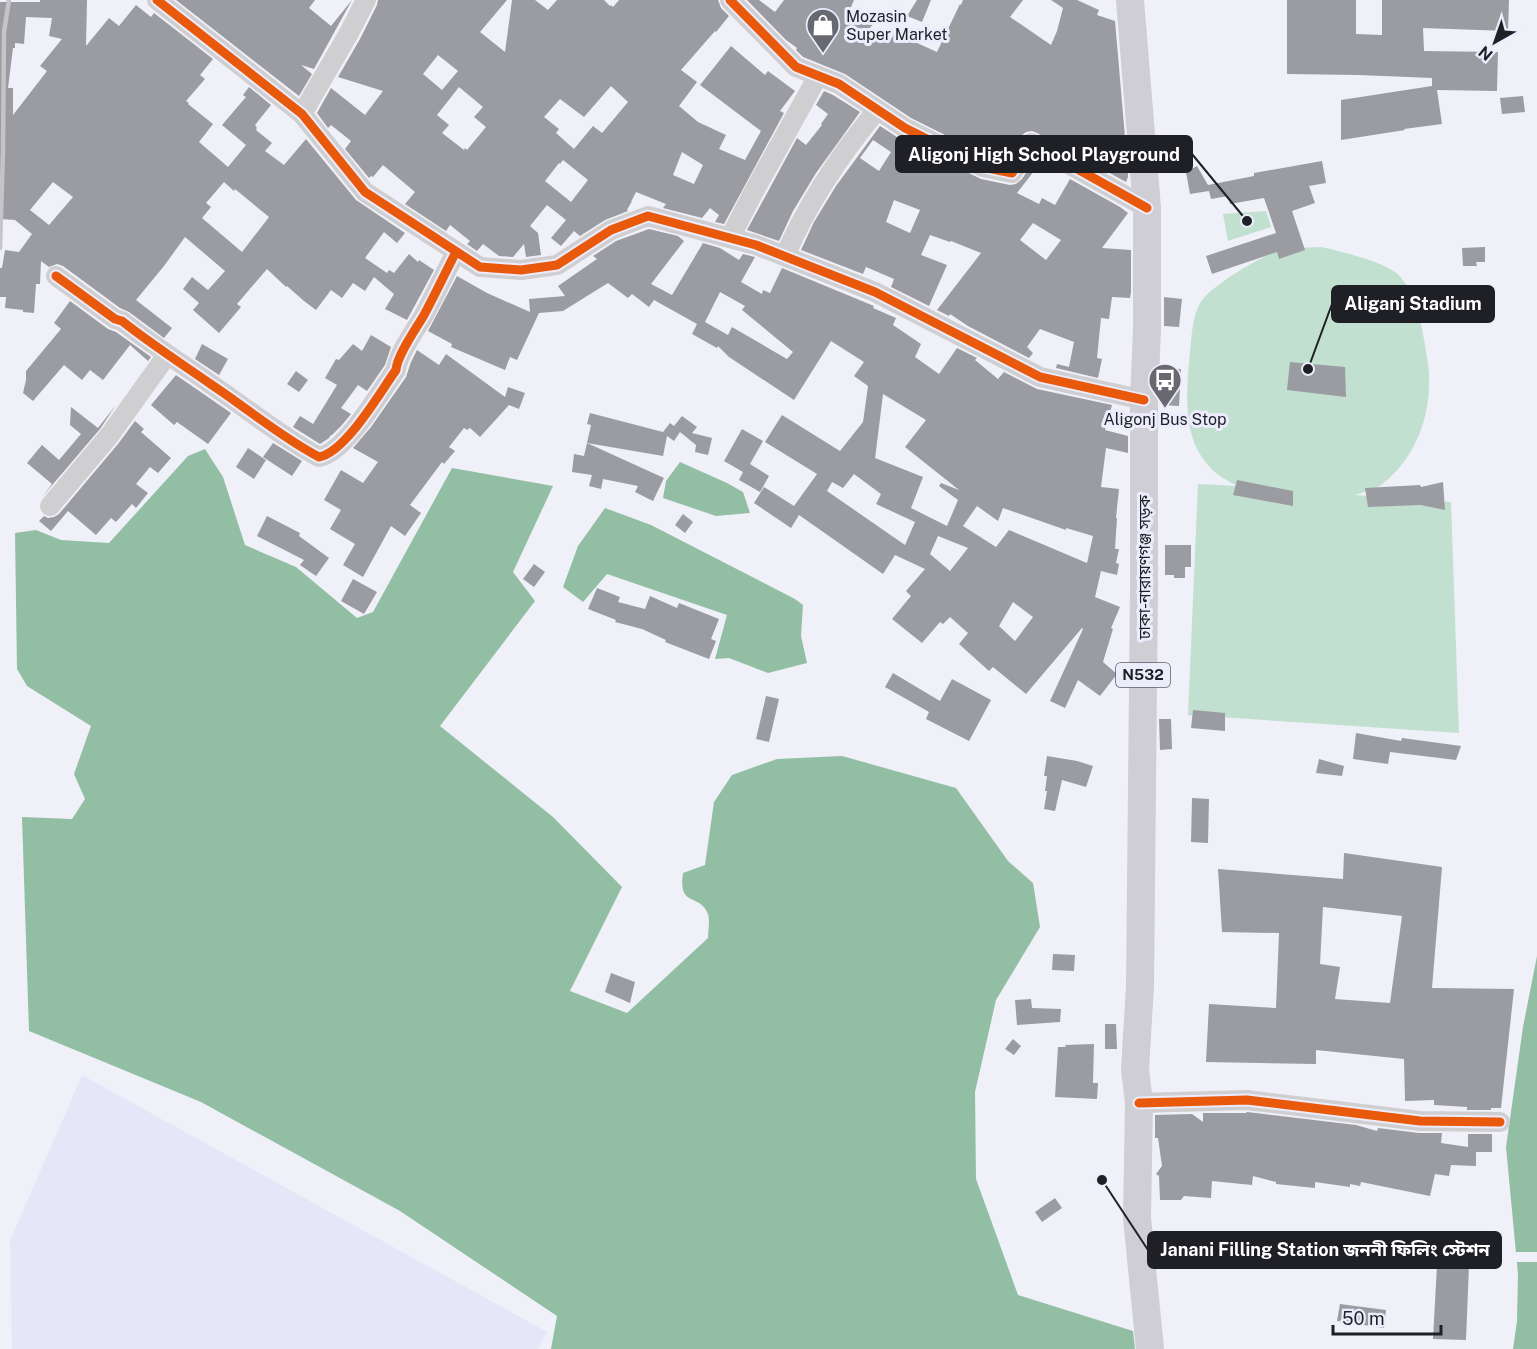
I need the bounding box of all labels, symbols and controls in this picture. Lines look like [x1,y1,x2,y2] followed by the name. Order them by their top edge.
[805,7,841,54] shop icon: Mozasin Super Market
[846,7,948,44] place label: Mozasin Super Market
[1465,12,1525,72] north arrow
[1475,42,1497,64] text: N
[896,136,1192,172] callout: Aligonj High School Playground
[908,144,1180,165] text: Aligonj High School Playground
[1332,286,1494,322] callout: Aliganj Stadium
[1344,293,1482,314] text: Aliganj Stadium
[1147,362,1183,409] bus stop icon: Aligonj Bus Stop
[1103,410,1227,429] place label: Aligonj Bus Stop
[1135,494,1154,640] street label: ঢাকা-নারায়ণগঞ্জ সড়ক
[1116,663,1170,687] road number: N532
[1148,1232,1501,1268] callout: Janani Filling Station জননী ফিলিং স্টেশন
[1160,1239,1490,1260] text: Janani Filling Station জননী ফিলিং স্টেশন
[1333,1298,1441,1336] scale bar
[1342,1308,1385,1329] text: 50 m

